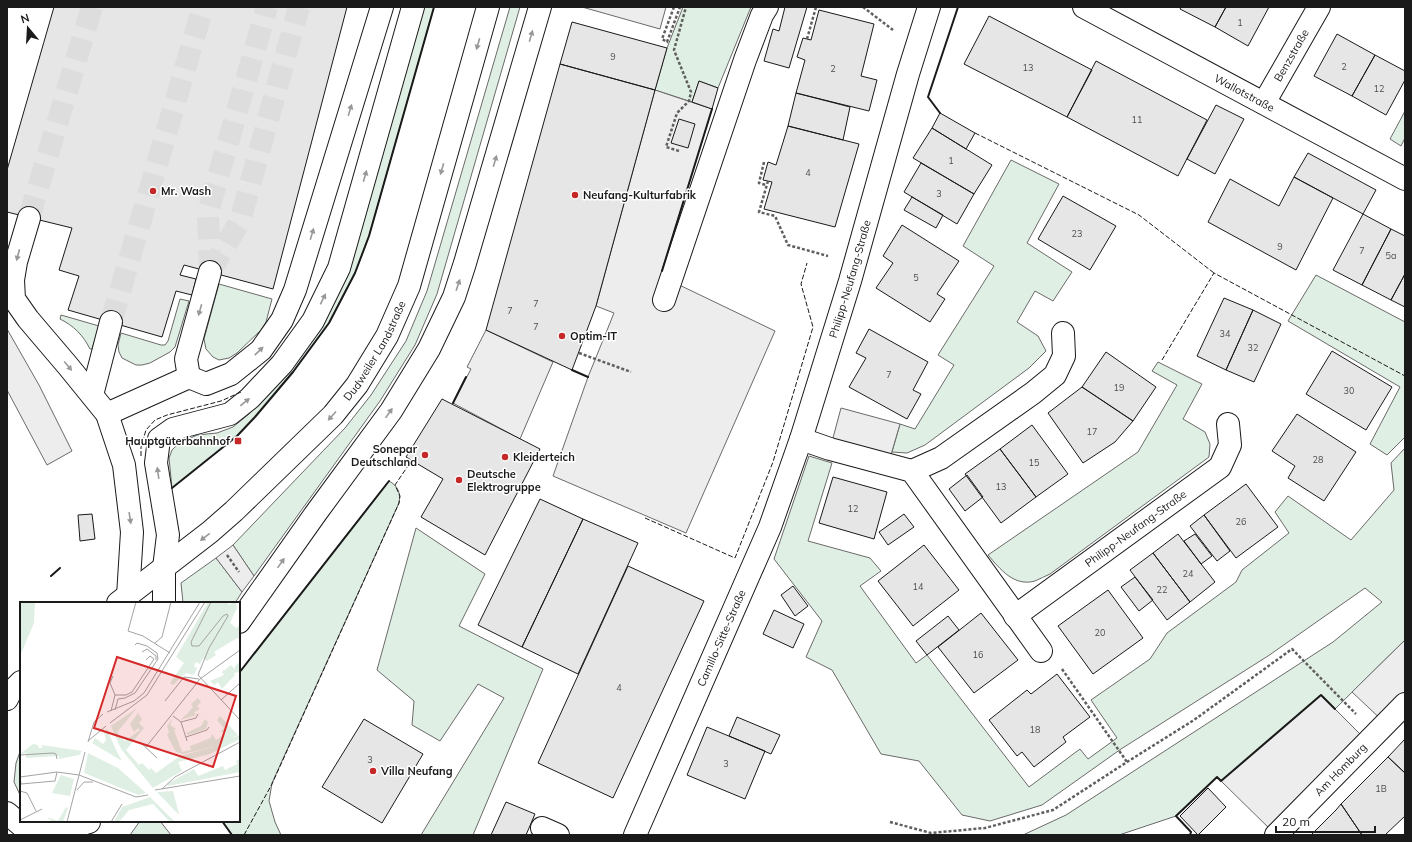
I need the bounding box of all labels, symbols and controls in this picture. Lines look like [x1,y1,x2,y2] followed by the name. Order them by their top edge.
[8,8,48,48] north arrow
[19,11,31,26] text: N
[1237,17,1243,28] house number: 1
[1271,26,1312,84] street label: Benzstraße
[528,30,534,42] one-way arrow
[475,39,481,51] one-way arrow
[610,51,616,62] house number: 9
[1341,61,1347,72] house number: 2
[1023,62,1033,73] house number: 13
[830,63,836,74] house number: 2
[1212,71,1277,115] street label: Wallotstraße
[1374,83,1384,94] house number: 12
[347,104,353,116] one-way arrow
[1132,114,1142,125] house number: 11
[492,154,498,166] one-way arrow
[948,155,954,166] house number: 1
[439,164,445,176] one-way arrow
[805,167,811,178] house number: 4
[362,170,368,182] one-way arrow
[161,184,211,198] place label: Mr. Wash
[148,186,158,196] marker: Mr. Wash
[583,188,697,202] place label: Neufang-Kulturfabrik
[936,188,942,199] house number: 3
[570,190,580,200] marker: Neufang-Kulturfabrik
[826,218,874,340] street label: Philipp-Neufang-Straße
[309,228,315,240] one-way arrow
[1072,228,1082,239] house number: 23
[1277,241,1283,252] house number: 9
[1359,245,1365,256] house number: 7
[15,249,21,261] one-way arrow
[1386,250,1396,261] house number: 5a
[913,272,919,283] house number: 5
[455,279,461,291] one-way arrow
[320,293,327,305] one-way arrow
[533,298,539,309] house number: 7
[340,299,409,403] street label: Dudweiler Landstraße
[196,303,202,316] one-way arrow
[507,305,513,316] house number: 7
[533,321,539,332] house number: 7
[1220,328,1231,339] house number: 34
[570,329,617,343] place label: Optim-IT
[557,331,567,341] marker: Optim-IT
[1248,342,1258,353] house number: 32
[253,346,264,355] one-way arrow
[63,361,72,371] one-way arrow
[886,369,892,380] house number: 7
[1114,382,1124,393] house number: 19
[1344,385,1354,396] house number: 30
[240,397,251,406] one-way arrow
[385,407,393,418] one-way arrow
[327,411,337,421] one-way arrow
[1087,426,1097,437] house number: 17
[125,434,231,448] place label: Hauptgüterbahnhof
[233,436,243,446] marker: Hauptgüterbahnhof
[351,442,418,469] place label: Sonepar Deutschland
[420,450,430,460] marker: Sonepar Deutschland
[513,450,575,464] place label: Kleiderteich
[500,452,510,462] marker: Kleiderteich
[1313,454,1323,465] house number: 28
[1029,457,1040,468] house number: 15
[155,467,161,479] one-way arrow
[467,467,541,494] place label: Deutsche Elektrogruppe
[454,475,464,485] marker: Deutsche Elektrogruppe
[996,481,1006,492] house number: 13
[1082,487,1189,570] street label: Philipp-Neufang-Straße
[848,503,858,514] house number: 12
[127,511,133,524] one-way arrow
[1236,516,1246,527] house number: 26
[199,532,210,541] one-way arrow
[277,558,285,568] one-way arrow
[1183,568,1194,579] house number: 24
[913,581,924,592] house number: 14
[1157,584,1167,595] house number: 22
[694,587,749,689] street label: Camillo-Sitte-Straße
[20,602,240,822] inset map
[1095,627,1105,638] house number: 20
[973,649,983,660] house number: 16
[616,682,622,693] house number: 4
[1030,724,1040,735] house number: 18
[1312,740,1370,799] street label: Am Homburg
[367,754,373,765] house number: 3
[723,758,729,769] house number: 3
[380,764,453,778] place label: Villa Neufang
[368,766,378,776] marker: Villa Neufang
[1375,783,1387,794] house number: 1B
[1276,808,1375,834] scale bar
[1282,814,1310,829] text: 20 m

